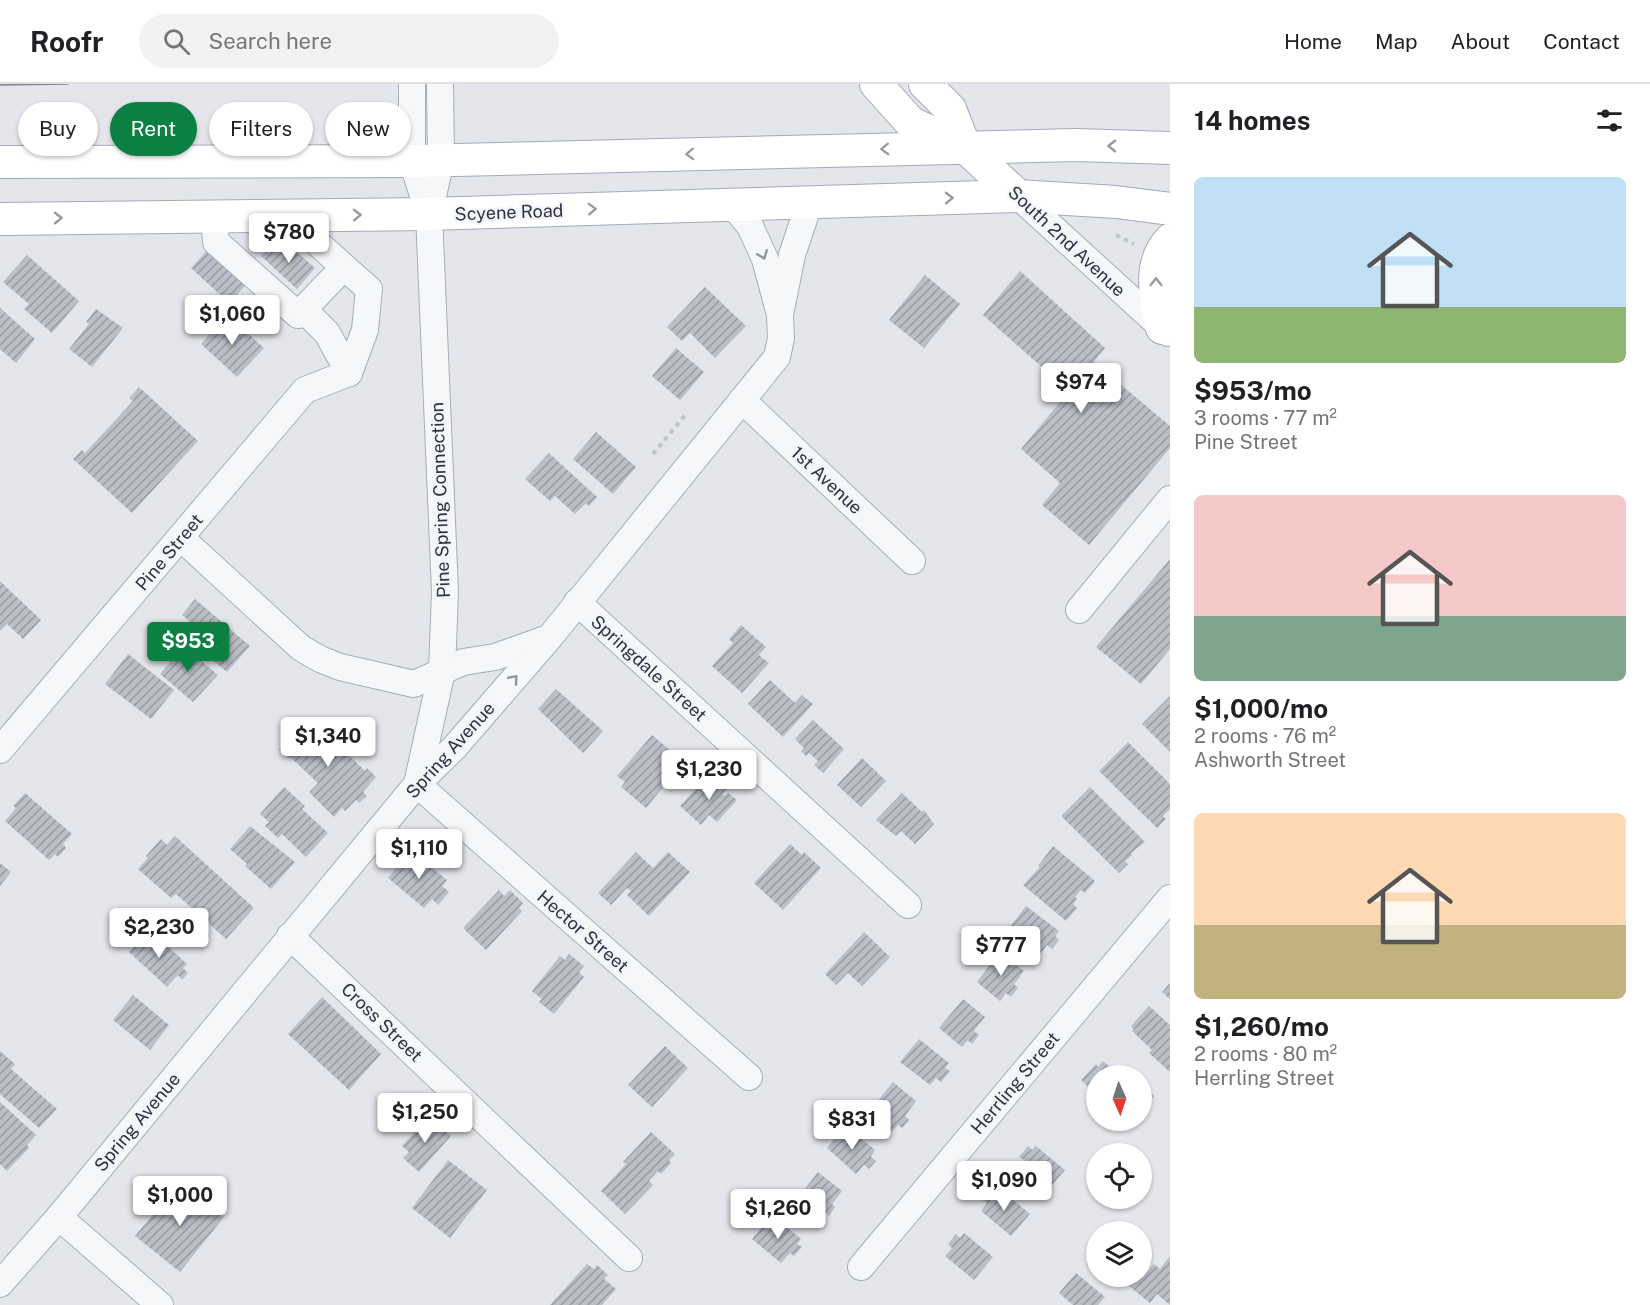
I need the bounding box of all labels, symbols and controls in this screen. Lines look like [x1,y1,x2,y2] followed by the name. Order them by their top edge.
[139,14,559,68] search box
[30,25,103,58] text: Roofr
[160,25,193,58] icon: search
[208,28,332,54] text: Search here
[1284,29,1342,54] text: Home
[1375,29,1418,54] text: Map
[1451,29,1510,54] text: About
[1543,29,1620,54] text: Contact
[18,102,98,156] chip: Buy
[110,102,197,156] chip: Rent
[209,102,313,156] chip: Filters
[325,102,411,156] chip: New
[1593,104,1626,137] icon: filters
[1194,105,1310,136] text: 14 homes
[1107,140,1116,153] one-way arrow
[881,142,890,155] one-way arrow
[686,147,695,160] one-way arrow
[1004,181,1130,301] street label: South 2nd Avenue
[944,192,953,205] one-way arrow
[454,200,564,224] street label: Scyene Road
[588,203,597,216] one-way arrow
[352,209,361,221] one-way arrow
[54,212,63,224] one-way arrow
[253,213,325,264] pin: $780
[1356,216,1464,324] icon: home
[263,220,315,244] text: $780
[756,249,768,260] one-way arrow
[1150,278,1162,287] one-way arrow
[183,295,281,346] pin: $1,060
[199,302,265,326] text: $1,060
[1045,363,1117,414] pin: $974
[1055,370,1107,394] text: $974
[1194,375,1312,406] text: $953/mo
[426,402,454,598] street label: Pine Spring Connection
[1194,406,1337,430] text: 3 rooms · 77 m²
[1194,430,1298,454] text: Pine Street
[787,442,867,518] street label: 1st Avenue
[131,509,207,595] street label: Pine Street
[1356,534,1464,642] icon: home
[587,611,711,725] street label: Springdale Street
[152,622,224,673] pin: $953
[161,629,215,653] text: $953
[506,675,517,686] one-way arrow
[1194,693,1328,724] text: $1,000/mo
[401,698,499,802] street label: Spring Avenue
[279,717,377,768] pin: $1,340
[295,724,361,748] text: $1,340
[1194,724,1336,748] text: 2 rooms · 76 m²
[1194,748,1346,772] text: Ashworth Street
[660,750,758,801] pin: $1,230
[676,757,742,781] text: $1,230
[370,829,468,880] pin: $1,110
[390,836,448,860] text: $1,110
[1356,852,1464,960] icon: home
[533,886,633,976] street label: Hector Street
[110,908,208,959] pin: $2,230
[123,915,195,939] text: $2,230
[965,926,1037,977] pin: $777
[975,933,1027,957] text: $777
[337,978,427,1066] street label: Cross Street
[1194,1011,1329,1042] text: $1,260/mo
[966,1028,1064,1138] street label: Herrling Street
[1194,1042,1337,1066] text: 2 rooms · 80 m²
[1086,1065,1152,1131] north arrow
[1086,1065,1152,1287] map controls
[1194,1066,1334,1090] text: Herrling Street
[90,1068,184,1176] street label: Spring Avenue
[376,1093,474,1144] pin: $1,250
[391,1100,459,1124] text: $1,250
[816,1100,888,1151] pin: $831
[828,1107,876,1131] text: $831
[1086,1143,1152,1209] button: locate
[955,1161,1053,1212] pin: $1,090
[971,1168,1037,1192] text: $1,090
[131,1176,229,1227] pin: $1,000
[147,1183,213,1207] text: $1,000
[729,1189,827,1240] pin: $1,260
[745,1196,811,1220] text: $1,260
[1086,1221,1152,1287] button: layers

